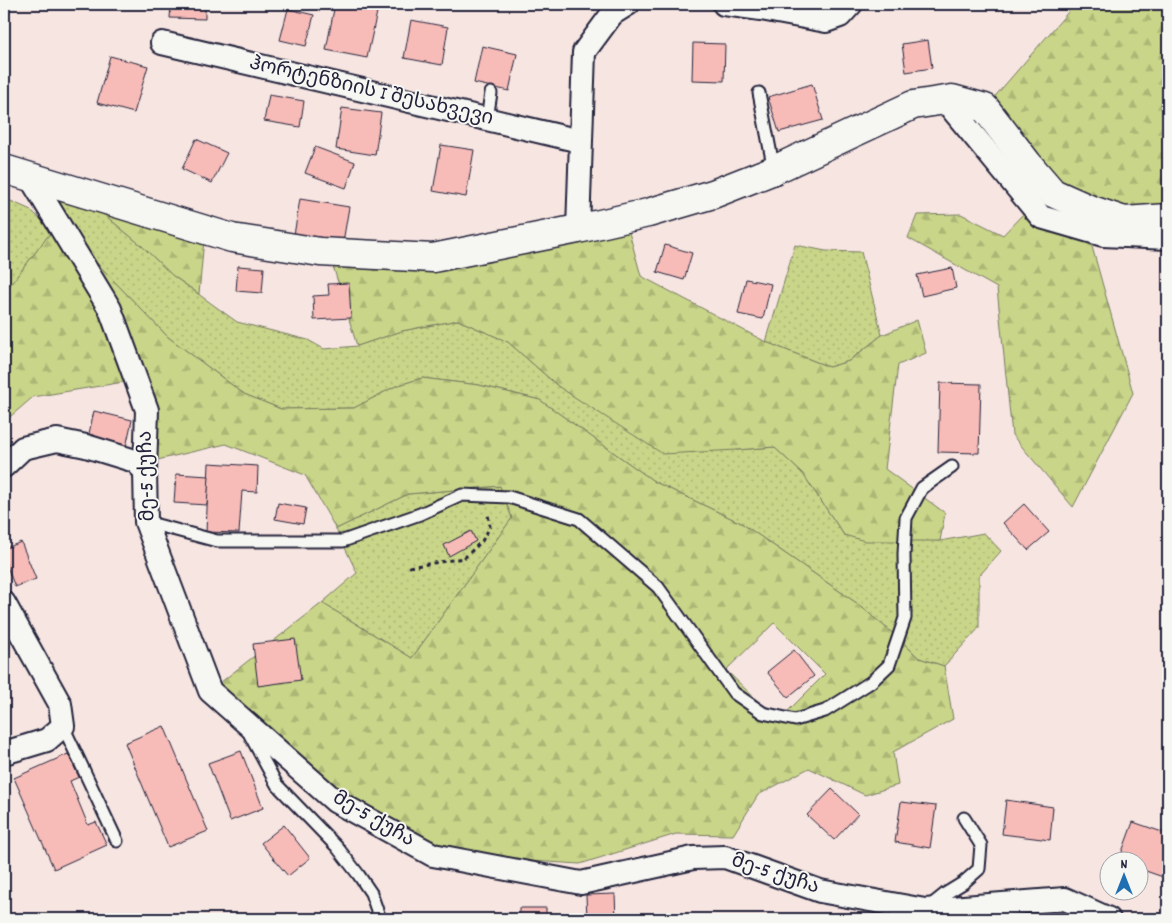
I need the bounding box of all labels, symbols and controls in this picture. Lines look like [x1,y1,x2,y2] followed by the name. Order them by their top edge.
[246,50,496,134] street label: ჰორტენზიის I შესახვევი
[132,430,164,522] street label: მე-5 ქუჩა
[327,785,419,855] street label: მე-5 ქუჩა
[727,848,823,902] street label: მე-5 ქუჩა
[1100,850,1150,900] north arrow
[1121,855,1128,875] text: N

